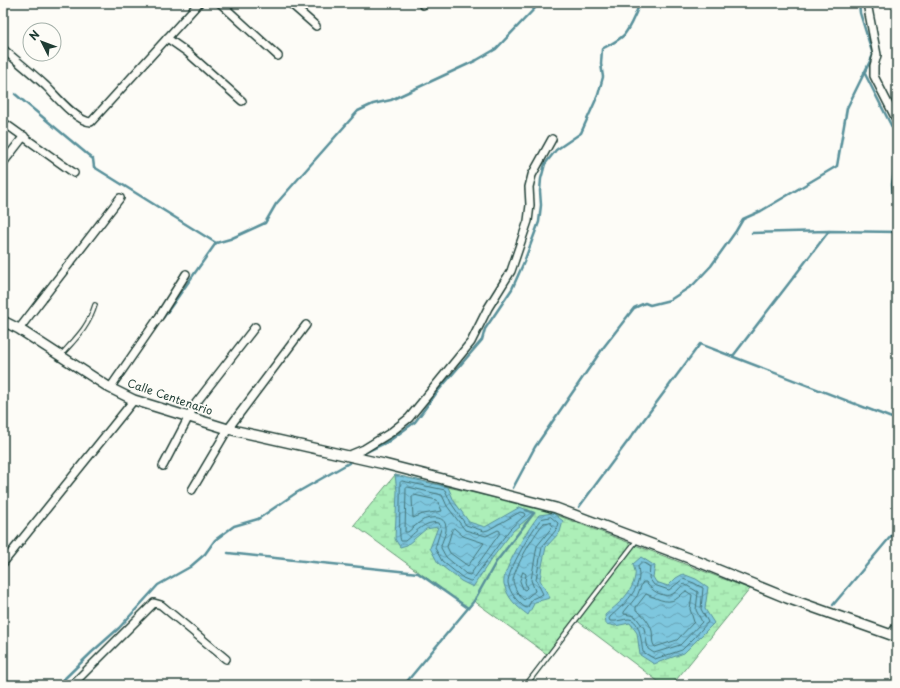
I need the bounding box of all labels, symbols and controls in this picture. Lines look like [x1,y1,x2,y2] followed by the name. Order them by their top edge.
[22,22,62,62] north arrow
[25,26,44,44] text: N
[125,374,215,419] street label: Calle Centenario

